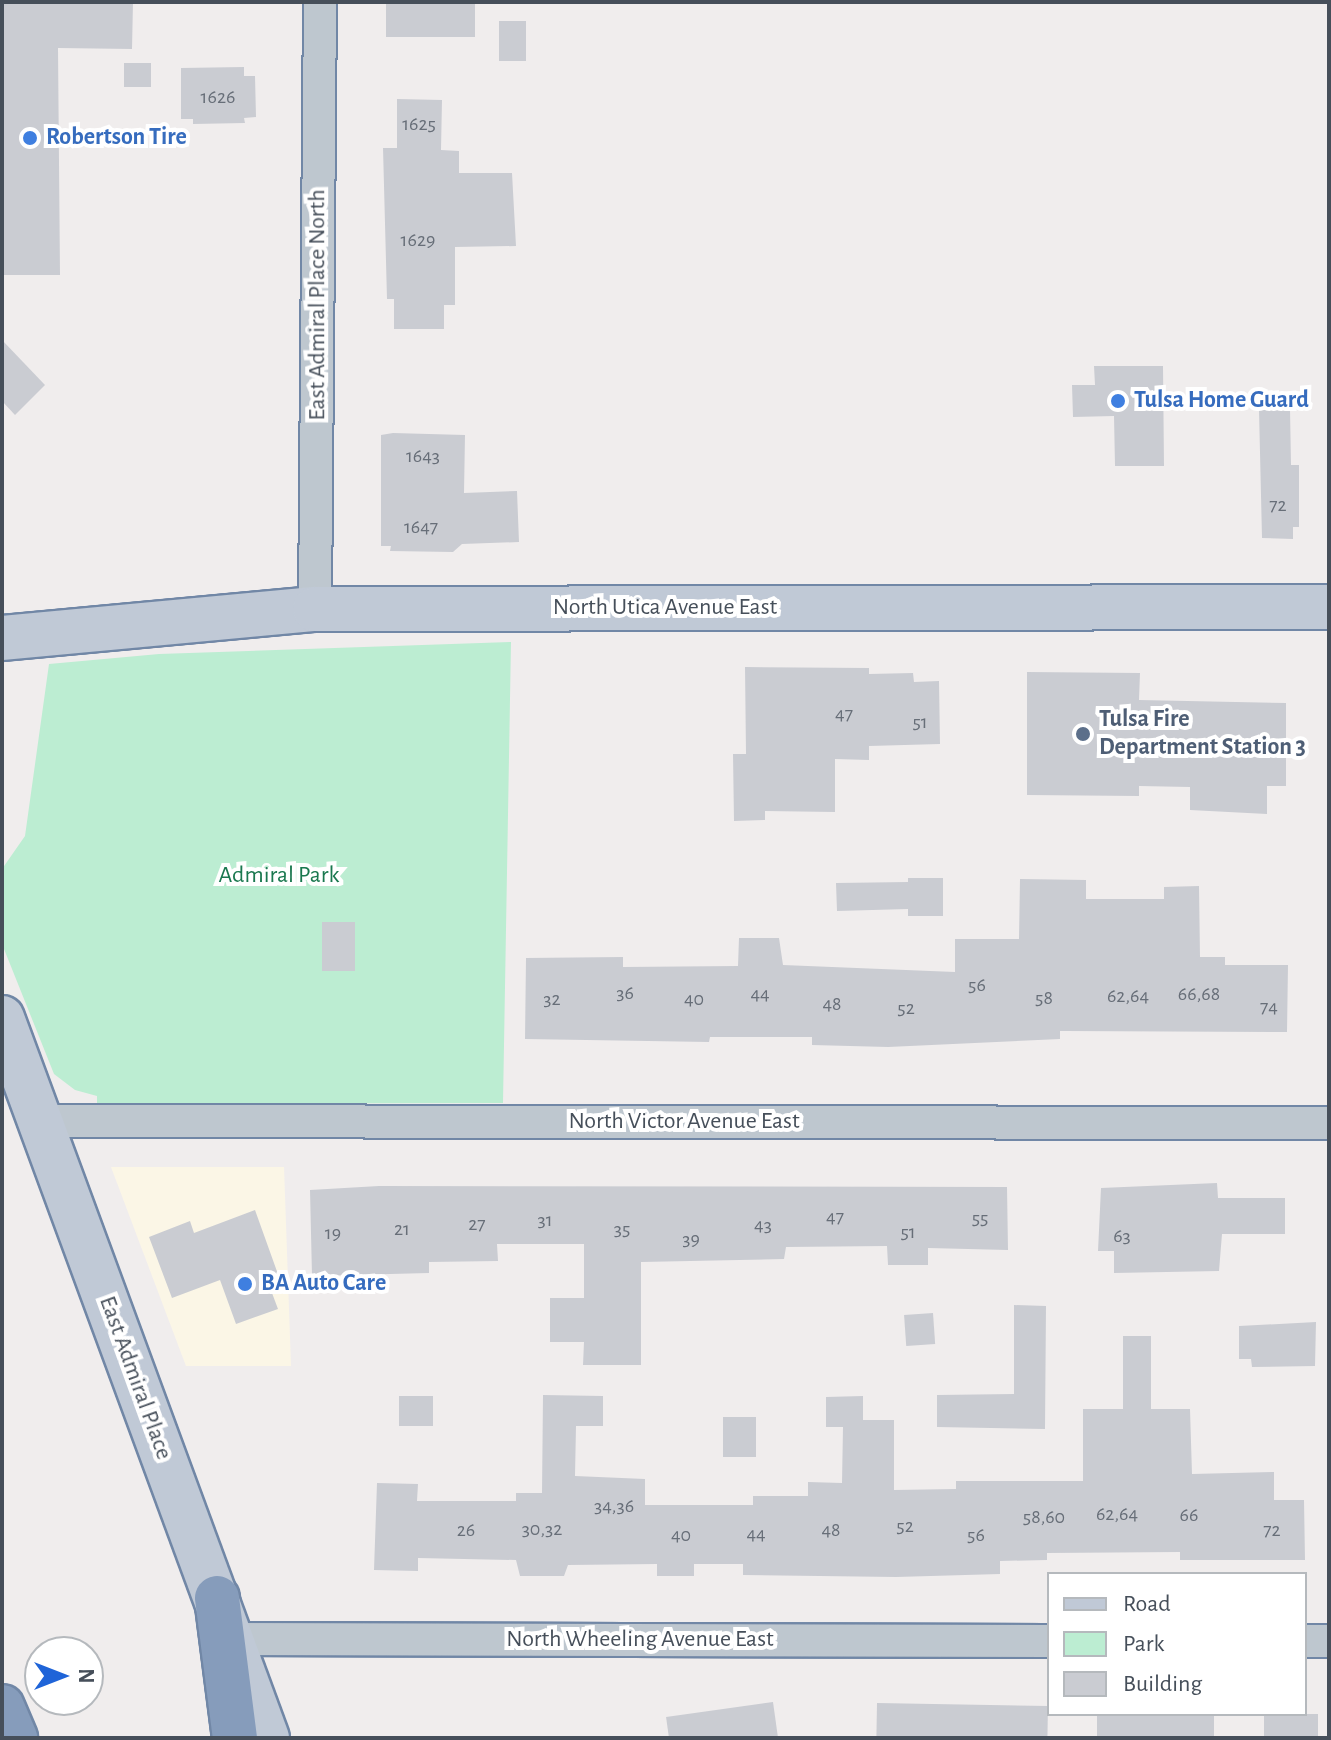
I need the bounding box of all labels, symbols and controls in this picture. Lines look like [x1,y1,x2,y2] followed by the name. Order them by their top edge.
[201,85,235,109] house number: 1626
[402,112,436,136] house number: 1625
[46,124,187,152] place label: Robertson Tire
[21,129,39,147] marker: Robertson Tire
[304,189,332,421] street label: East Admiral Place North
[401,228,435,252] house number: 1629
[1134,387,1309,415] place label: Tulsa Home Guard
[1109,392,1127,410] marker: Tulsa Home Guard
[406,444,440,468] house number: 1643
[1269,493,1287,517] house number: 72
[404,515,438,539] house number: 1647
[553,594,777,622] street label: North Utica Avenue East
[835,702,853,726] house number: 47
[1099,706,1306,762] place label: Tulsa Fire Department Station 3
[912,710,928,734] house number: 51
[1074,725,1092,743] marker: Tulsa Fire Department Station 3
[219,862,339,890] park label: Admiral Park
[968,973,986,997] house number: 56
[616,981,634,1005] house number: 36
[750,982,770,1006] house number: 44
[1178,982,1220,1006] house number: 66,68
[1107,984,1149,1008] house number: 62,64
[1035,986,1053,1010] house number: 58
[543,987,561,1011] house number: 32
[684,987,704,1011] house number: 40
[822,992,842,1016] house number: 48
[1260,995,1278,1019] house number: 74
[897,996,915,1020] house number: 52
[568,1108,800,1136] street label: North Victor Avenue East
[826,1205,844,1229] house number: 47
[972,1206,988,1230] house number: 55
[537,1208,553,1232] house number: 31
[468,1212,486,1236] house number: 27
[754,1213,772,1237] house number: 43
[394,1217,410,1241] house number: 21
[614,1217,630,1241] house number: 35
[900,1220,916,1244] house number: 51
[325,1221,341,1245] house number: 19
[1113,1224,1131,1248] house number: 63
[682,1227,700,1251] house number: 39
[261,1270,386,1298] place label: BA Auto Care
[236,1275,254,1293] marker: BA Auto Care
[92,1292,178,1464] street label: East Admiral Place
[594,1494,634,1518] house number: 34,36
[1096,1502,1138,1526] house number: 62,64
[1180,1503,1198,1527] house number: 66
[1023,1505,1065,1529] house number: 58,60
[896,1514,914,1538] house number: 52
[522,1517,562,1541] house number: 30,32
[457,1518,475,1542] house number: 26
[821,1518,841,1542] house number: 48
[1263,1518,1281,1542] house number: 72
[746,1522,766,1546] house number: 44
[671,1523,691,1547] house number: 40
[967,1523,985,1547] house number: 56
[1047,1572,1307,1716] legend
[1123,1592,1171,1616] text: Road
[506,1626,774,1654] street label: North Wheeling Avenue East
[1123,1632,1164,1656] text: Park
[24,1636,104,1716] north arrow
[75,1668,97,1684] text: N
[1123,1672,1202,1696] text: Building

